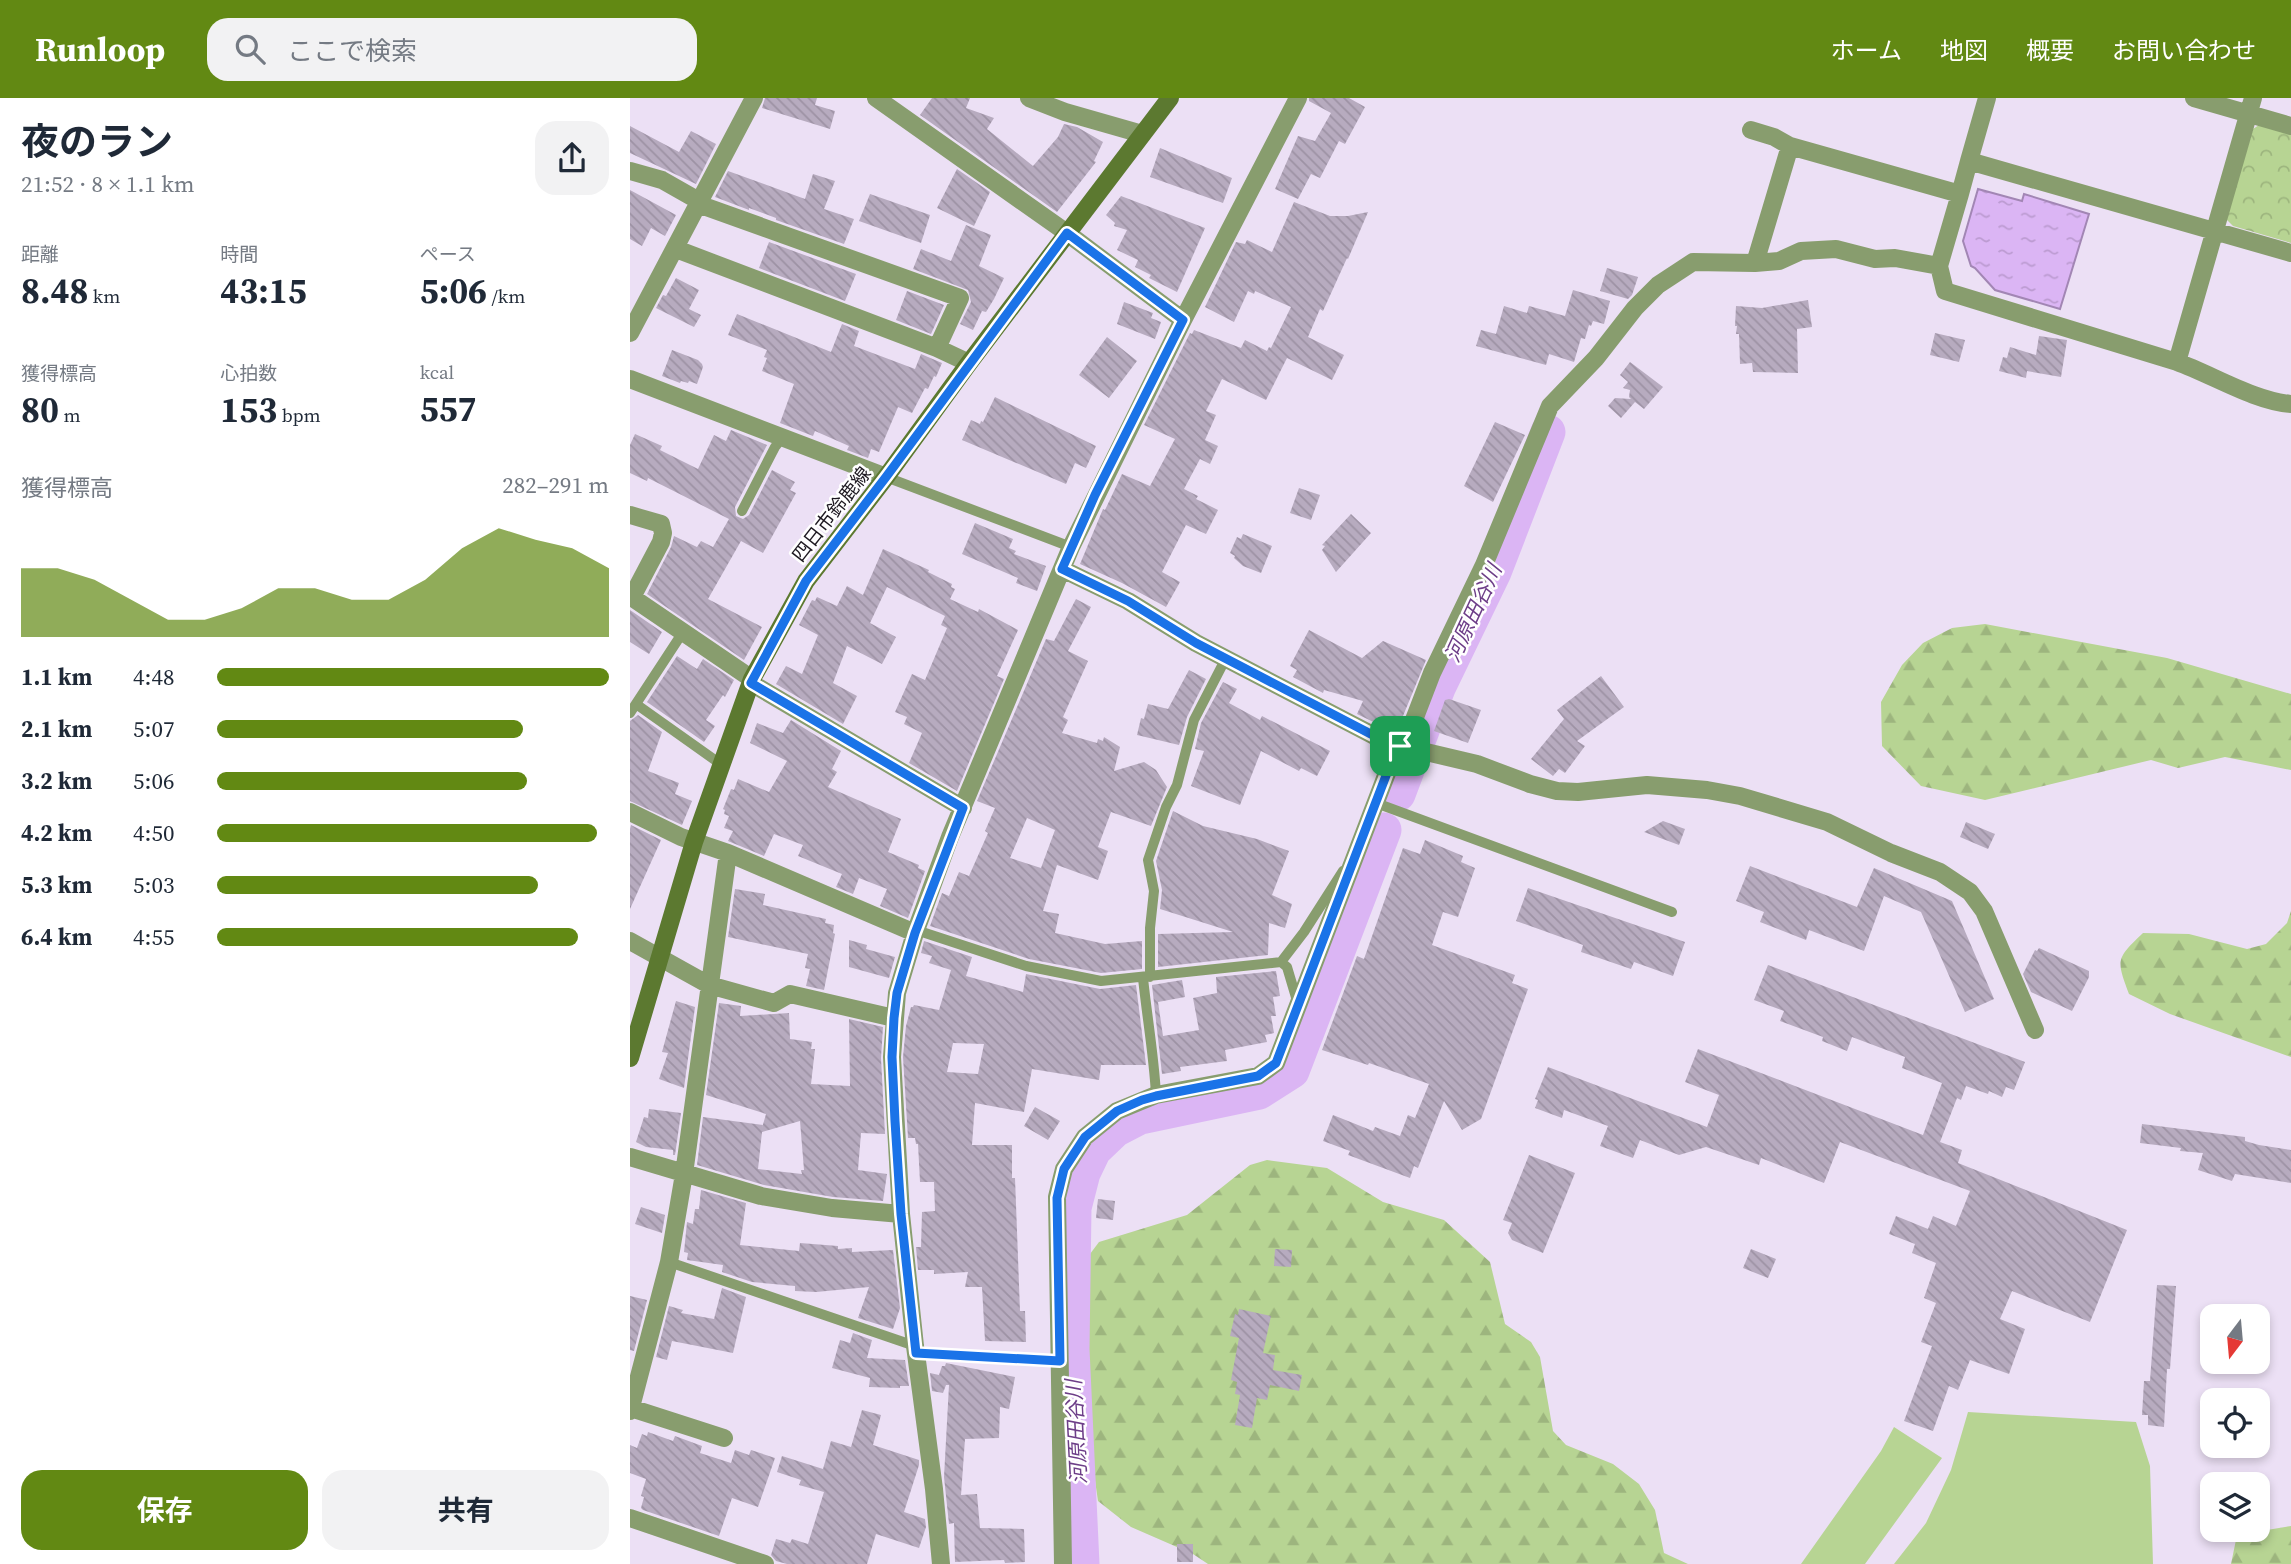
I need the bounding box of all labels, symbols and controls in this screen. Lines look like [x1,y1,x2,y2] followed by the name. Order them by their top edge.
[207,18,697,81] search box
[35,27,165,72] text: Runloop
[231,30,269,68] icon: search
[287,33,417,69] text: ここで検索
[1831,34,1902,67] text: ホーム
[1940,34,1988,67] text: 地図
[2026,34,2074,67] text: 概要
[2112,34,2256,67] text: お問い合わせ
[21,116,173,168] text: 夜のラン
[535,121,609,195] button: share
[21,168,195,200] text: 21:52 · 8 × 1.1 km
[21,241,59,267] text: 距離
[220,241,258,267] text: 時間
[420,241,476,267] text: ペース
[21,267,88,315] text: 8.48
[220,267,307,315] text: 43:15
[420,267,487,315] text: 5:06
[88,283,120,309] text: km
[487,283,525,309] text: /km
[420,359,454,385] text: kcal
[21,360,97,386] text: 獲得標高
[220,360,277,386] text: 心拍数
[420,385,477,433] text: 557
[21,386,59,434] text: 80
[220,386,277,434] text: 153
[59,402,81,428] text: m
[277,402,321,428] text: bpm
[786,461,876,567] street label: 四日市鈴鹿線
[502,469,609,501] text: 282–291 m
[21,472,113,504] text: 獲得標高
[1438,557,1509,667] water label: 河原田谷川
[21,661,92,693] text: 1.1 km
[133,661,174,693] text: 4:48
[21,713,92,745] text: 2.1 km
[133,713,174,745] text: 5:07
[1370,716,1430,776] pin
[1381,727,1419,765] icon: arrive
[21,765,92,797] text: 3.2 km
[133,765,174,797] text: 5:06
[21,817,92,849] text: 4.2 km
[133,817,174,849] text: 4:50
[21,869,92,901] text: 5.3 km
[133,869,174,901] text: 5:03
[21,921,92,953] text: 6.4 km
[133,921,174,953] text: 4:55
[2200,1304,2270,1374] north arrow
[2200,1304,2270,1542] map controls
[1059,1377,1093,1485] water label: 河原田谷川
[2200,1388,2270,1458] button: locate
[21,1470,308,1550] button: 保存
[322,1470,609,1550] button: 共有
[2200,1472,2270,1542] button: layers

